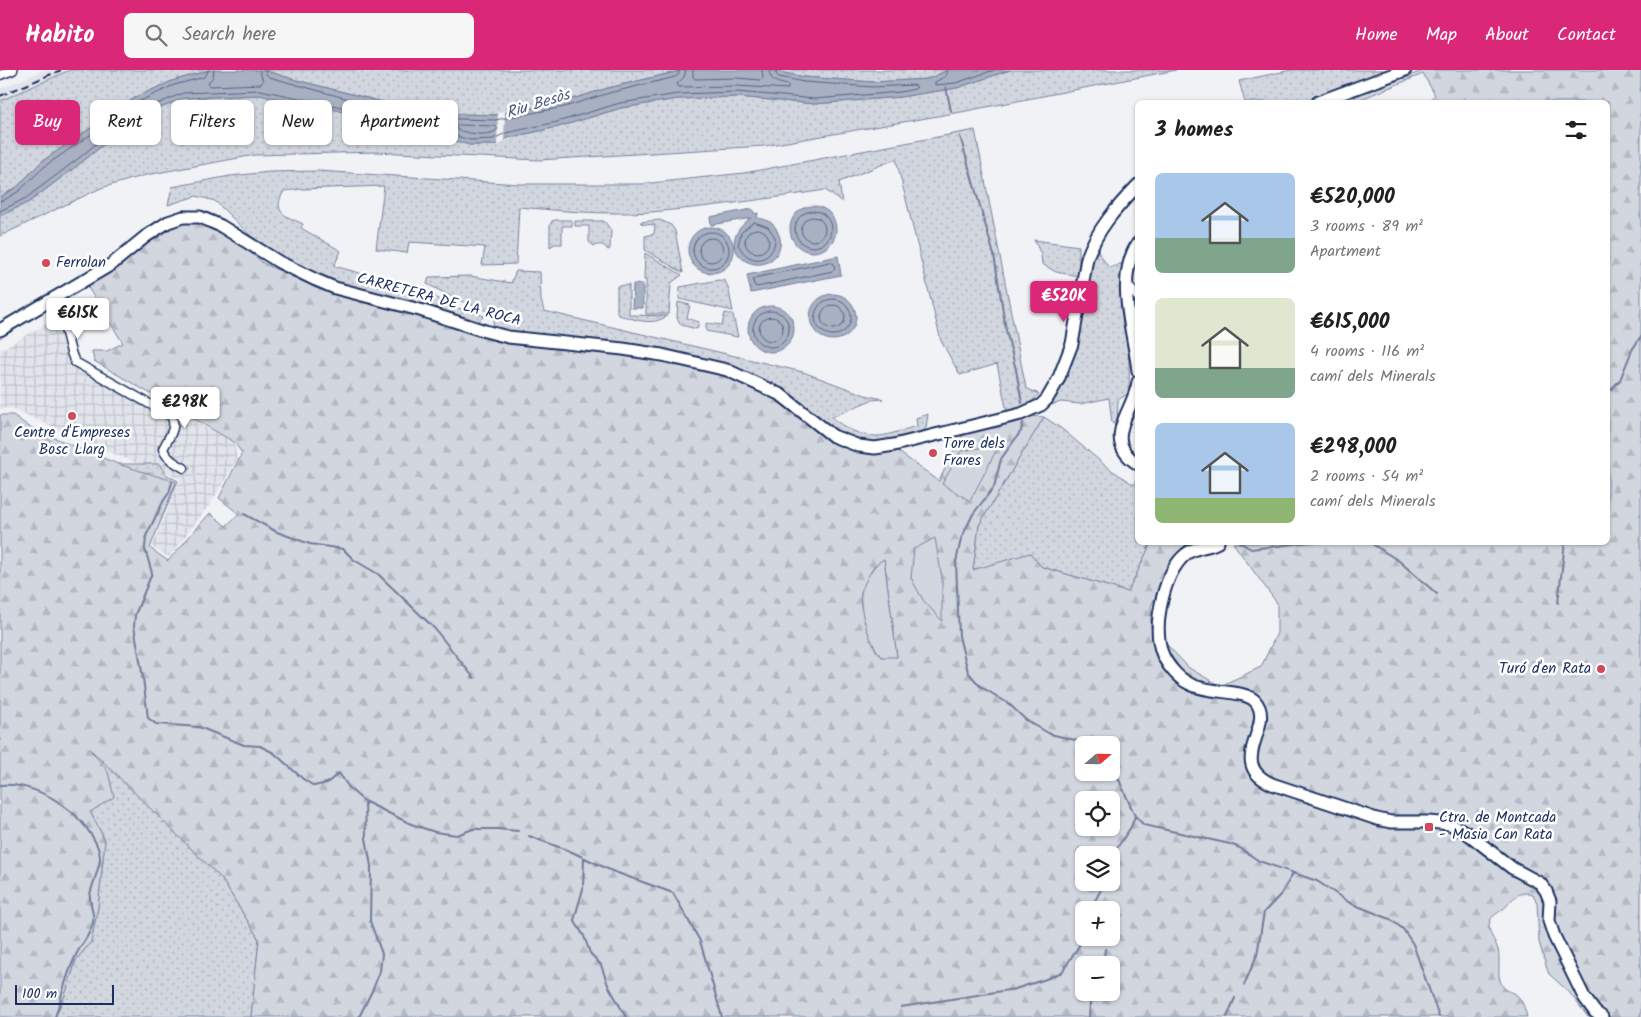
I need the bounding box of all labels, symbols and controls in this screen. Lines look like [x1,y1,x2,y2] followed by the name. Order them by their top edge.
[124,13,474,58] search box
[25,16,94,55] text: Habito
[182,20,276,50] text: Search here
[142,21,170,49] icon: search
[1355,21,1398,50] text: Home
[1426,21,1457,50] text: Map
[1485,21,1529,50] text: About
[1557,21,1616,50] text: Contact
[503,82,575,126] water label: Riu Besòs
[15,100,80,145] chip: Buy
[90,100,161,145] chip: Rent
[171,100,254,145] chip: Filters
[264,100,332,145] chip: New
[342,100,458,145] chip: Apartment
[1155,114,1233,147] text: 3 homes
[1562,116,1590,144] icon: filters
[1310,181,1395,214] text: €520,000
[1195,193,1255,253] icon: home
[1310,214,1423,239] text: 3 rooms · 89 m²
[1310,239,1381,264] text: Apartment
[56,251,106,275] place label: Ferrolan
[40,257,52,269] marker: Ferrolan
[354,267,524,333] street label: CARRETERA DE LA ROCA
[1029,280,1099,323] pin: €520K
[1041,284,1087,309] text: €520K
[43,298,113,340] pin: €615K
[57,301,99,326] text: €615K
[1310,306,1390,339] text: €615,000
[1195,318,1255,378] icon: home
[1310,339,1424,364] text: 4 rooms · 116 m²
[1310,364,1436,389] text: camí dels Minerals
[150,386,220,429] pin: €298K
[162,390,208,415] text: €298K
[66,410,78,422] marker: Centre d'Empreses Bosc Llarg
[14,421,131,462] place label: Centre d'Empreses Bosc Llarg
[1310,431,1396,464] text: €298,000
[943,432,1005,473] place label: Torre dels Frares
[1195,443,1255,503] icon: home
[927,447,939,459] marker: Torre dels Frares
[1310,464,1423,489] text: 2 rooms · 54 m²
[1310,489,1436,514] text: camí dels Minerals
[1499,657,1591,681] place label: Turó d'en Rata
[1595,663,1607,675] marker: Turó d'en Rata
[1075,736,1120,781] north arrow
[1075,736,1120,1001] map controls
[1075,791,1120,836] button: locate
[1439,806,1556,847] place label: Ctra. de Montcada - Masia Can Rata
[1423,821,1435,833] marker: Ctra. de Montcada - Masia Can Rata
[1075,846,1120,891] button: layers
[1075,901,1120,946] button: +
[1075,956,1120,1001] button: −
[15,982,114,1005] scale bar
[22,983,57,1005] text: 100 m

